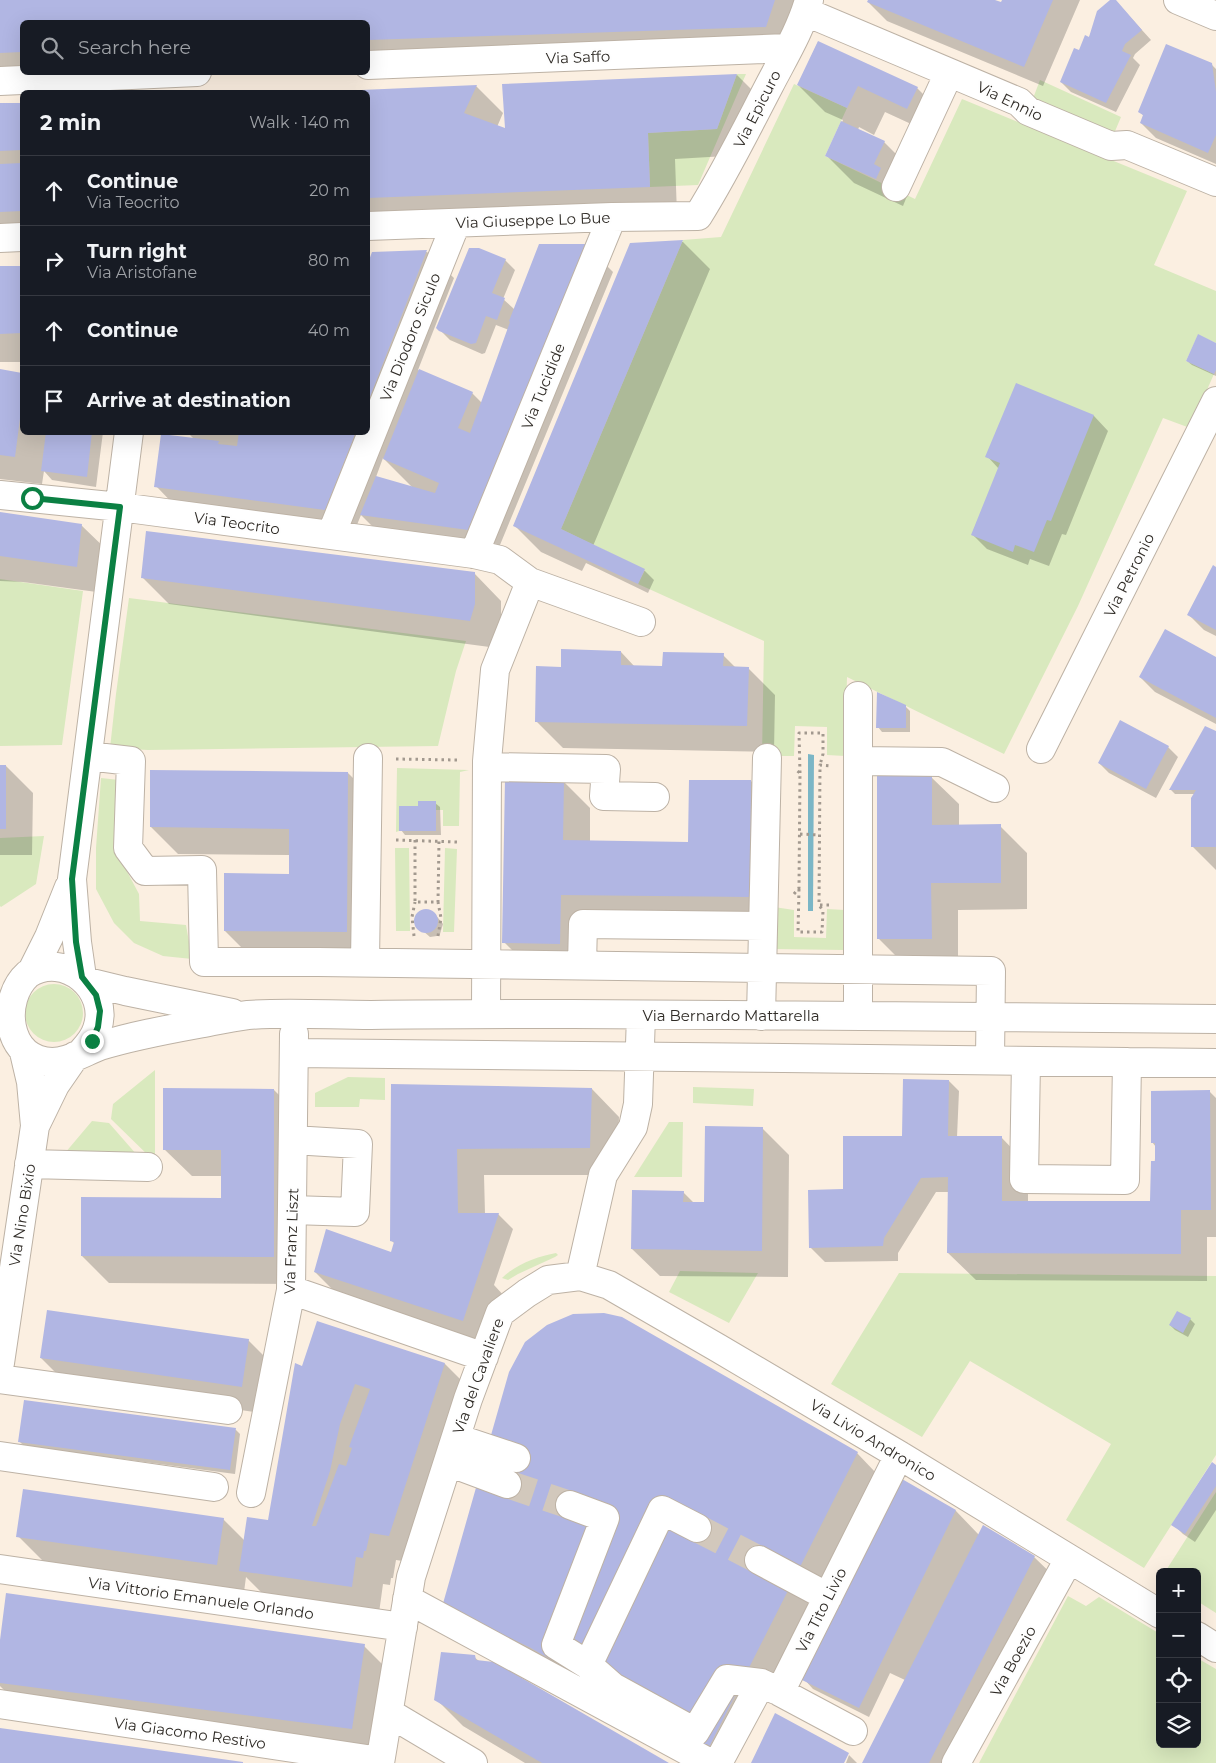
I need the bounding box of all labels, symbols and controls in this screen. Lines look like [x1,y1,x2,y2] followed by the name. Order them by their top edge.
[20,20,370,75] search box
[38,34,66,62] icon: search
[78,36,191,59] text: Search here
[545,46,611,68] street label: Via Saffo
[729,67,785,151] street label: Via Epicuro
[974,77,1046,125] street label: Via Ennio
[40,110,101,135] text: 2 min
[249,113,350,132] text: Walk · 140 m
[87,170,178,193] text: Continue
[40,177,68,205] icon: ahead
[309,181,350,200] text: 20 m
[87,193,180,212] text: Via Teocrito
[455,208,611,232] street label: Via Giuseppe Lo Bue
[87,240,187,263] text: Turn right
[40,247,68,275] icon: right
[308,251,350,270] text: 80 m
[87,263,197,282] text: Via Aristofane
[376,270,444,404] street label: Via Diodoro Siculo
[40,317,68,345] icon: ahead
[87,319,178,342] text: Continue
[308,321,350,340] text: 40 m
[517,340,569,432] street label: Via Tucidide
[40,387,68,415] icon: arrive
[87,389,291,412] text: Arrive at destination
[21,487,44,510] route start
[193,508,281,538] street label: Via Teocrito
[1100,530,1158,620] street label: Via Petronio
[642,1006,820,1025] street label: Via Bernardo Mattarella
[81,1030,104,1053] route end
[5,1162,39,1268] street label: Via Nino Bixio
[280,1188,302,1294] street label: Via Franz Liszt
[448,1315,508,1437] street label: Via del Cavaliere
[807,1395,939,1485] street label: Via Livio Andronico
[791,1564,851,1656] street label: Via Tito Livio
[1156,1568,1201,1748] map controls
[1156,1568,1201,1613] button: +
[87,1573,315,1623] street label: Via Vittorio Emanuele Orlando
[1156,1613,1201,1658] button: −
[986,1622,1040,1700] street label: Via Boezio
[1156,1658,1201,1703] button: locate
[1156,1703,1201,1748] button: layers
[113,1713,267,1753] street label: Via Giacomo Restivo

